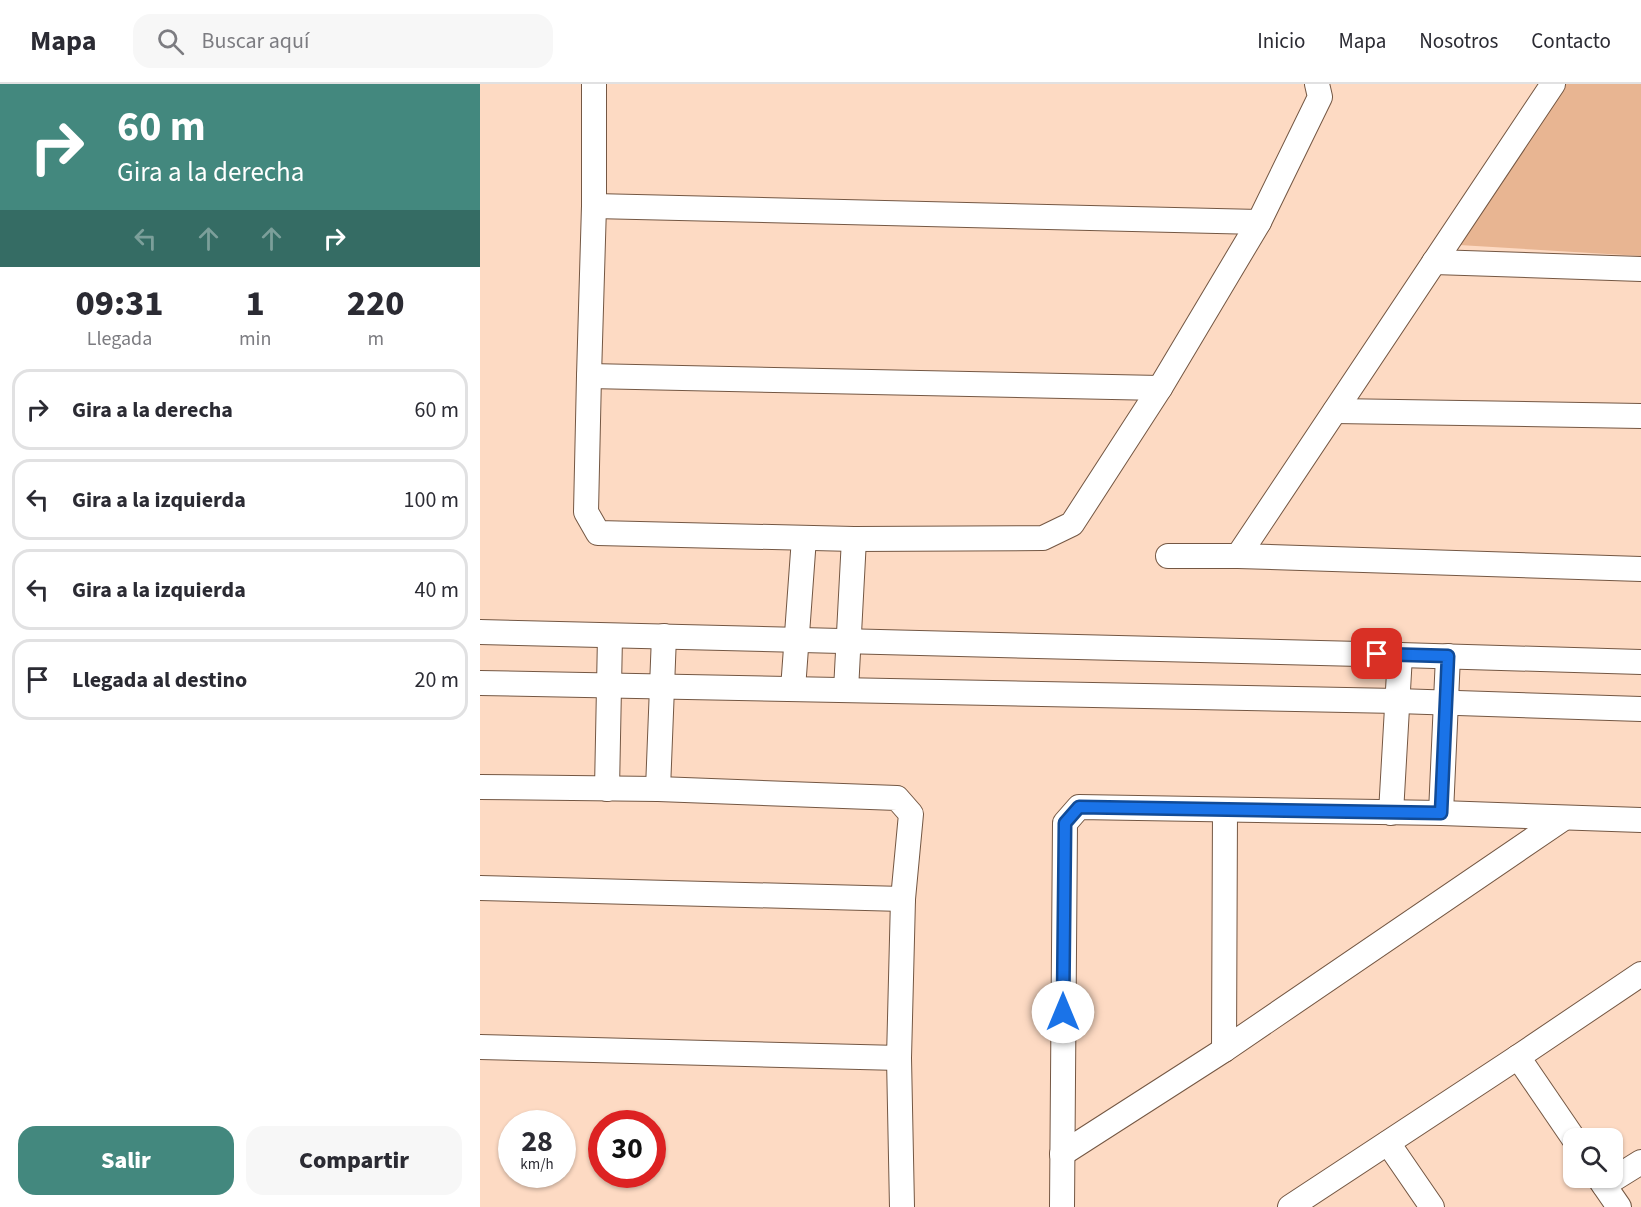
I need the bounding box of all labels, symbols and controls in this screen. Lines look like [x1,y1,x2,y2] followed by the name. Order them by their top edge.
[133,14,553,68] search box
[30,21,97,61] text: Mapa
[154,25,187,58] icon: search
[202,25,309,57] text: Buscar aquí
[1257,26,1305,56] text: Inicio
[1338,26,1386,56] text: Mapa
[1419,26,1498,56] text: Nosotros
[1531,26,1611,56] text: Contacto
[117,97,206,157] text: 60 m
[18,108,96,186] icon: right
[117,153,304,192] text: Gira a la derecha
[129,222,162,255] icon: left
[192,222,225,255] icon: ahead
[255,222,288,255] icon: ahead
[318,222,351,255] icon: right
[75,278,164,329] text: 09:31
[246,278,265,329] text: 1
[347,278,405,329] text: 220
[87,325,152,353] text: Llegada
[239,325,271,353] text: min
[367,325,384,353] text: m
[21,393,54,426] icon: right
[72,394,233,426] text: Gira a la derecha
[414,394,459,426] text: 60 m
[21,483,54,516] icon: left
[72,484,246,516] text: Gira a la izquierda
[404,484,459,516] text: 100 m
[21,573,54,606] icon: left
[72,574,246,606] text: Gira a la izquierda
[414,574,459,606] text: 40 m
[1351,628,1402,679] pin
[1360,637,1393,670] icon: arrive
[21,663,54,696] icon: arrive
[72,664,247,696] text: Llegada al destino
[414,664,459,696] text: 20 m
[1031,980,1095,1044] position arrow
[588,1110,666,1188] speed limit sign: 30
[521,1120,553,1163] text: 28
[18,1126,234,1195] button: Salir
[246,1126,462,1195] button: Compartir
[1563,1128,1623,1188] map controls
[1563,1128,1623,1188] button: search
[520,1154,554,1175] text: km/h

